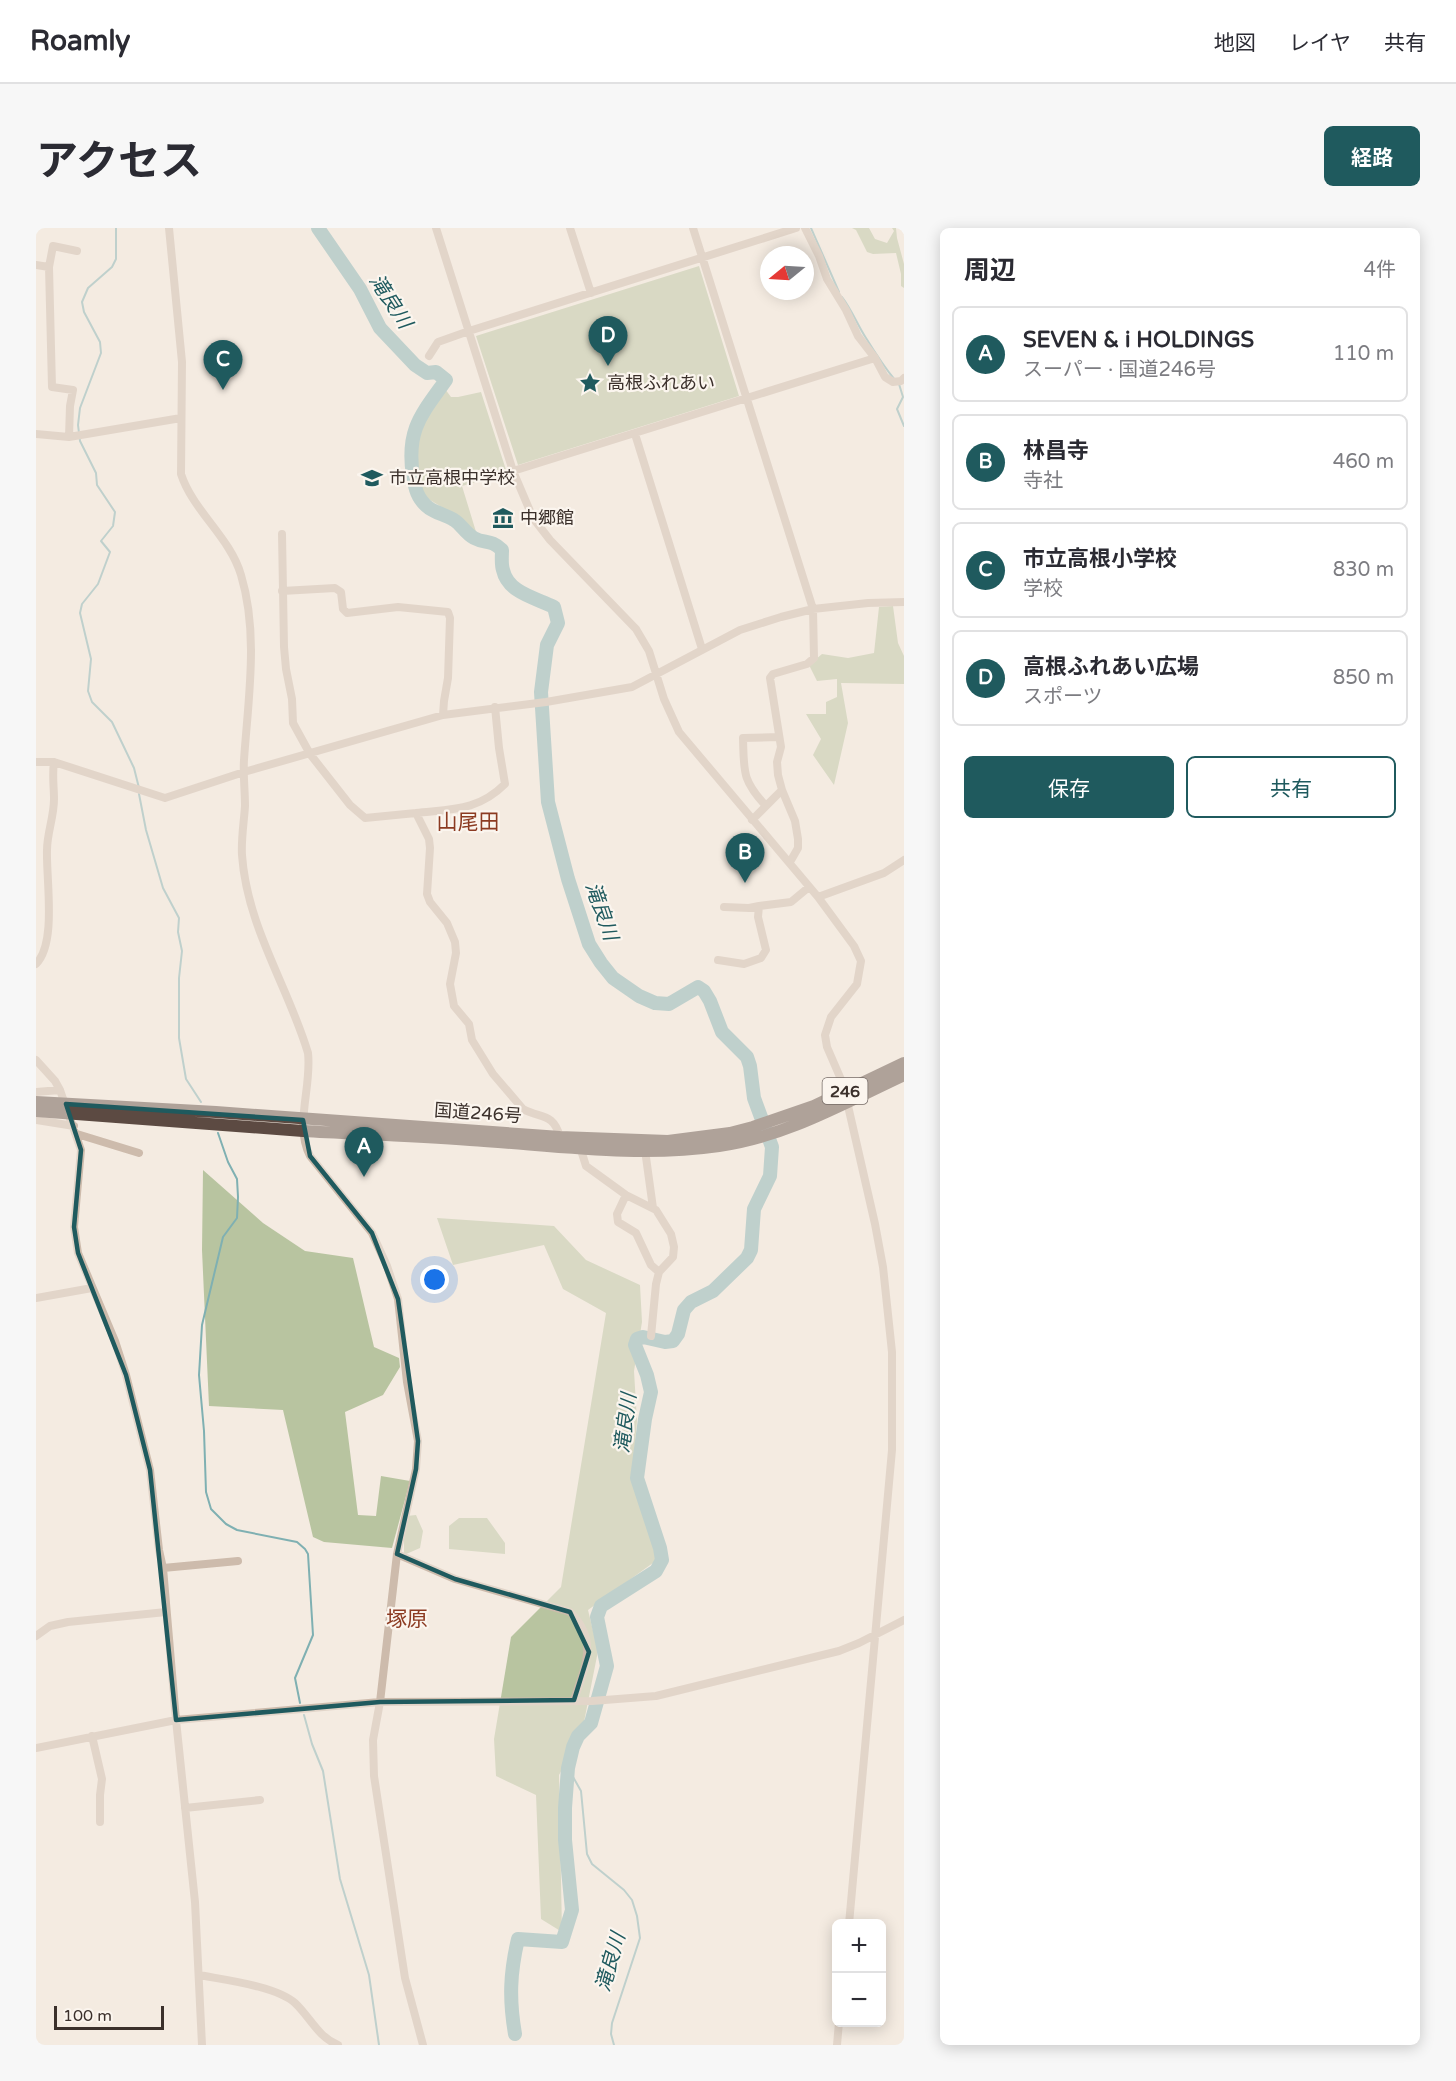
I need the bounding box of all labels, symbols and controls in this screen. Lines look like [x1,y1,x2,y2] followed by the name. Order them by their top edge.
[30,24,130,58] text: Roamly
[1214,31,1256,56] text: 地図
[1289,31,1351,56] text: レイヤ
[1384,31,1426,56] text: 共有
[1324,126,1420,186] button: 経路
[36,136,202,187] text: アクセス
[760,246,814,300] north arrow
[964,255,1016,286] text: 周辺
[1363,258,1396,282] text: 4件
[364,270,418,335] water label: 滝良川
[588,316,628,366] pin: D
[1023,327,1254,353] text: SEVEN & i HOLDINGS
[204,340,243,390] pin: C
[978,342,993,366] text: A
[1333,342,1394,366] text: 110 m
[1023,358,1216,382] text: スーパー · 国道246号
[578,371,602,395] place icon: 高根ふれあい
[607,372,715,394] place label: 高根ふれあい
[1023,438,1089,464] text: 林昌寺
[979,450,992,474] text: B
[1333,450,1394,474] text: 460 m
[360,466,384,490] school or university icon: 市立高根中学校
[389,467,515,489] place label: 市立高根中学校
[1023,469,1063,493] text: 寺社
[491,506,515,530] museum icon: 中郷館
[520,507,574,529] place label: 中郷館
[1023,546,1177,572] text: 市立高根小学校
[979,558,992,582] text: C
[1333,558,1394,582] text: 830 m
[1023,577,1063,601] text: 学校
[1023,654,1199,680] text: 高根ふれあい広場
[978,666,993,690] text: D
[1333,666,1394,690] text: 850 m
[1023,685,1103,709] text: スポーツ
[964,756,1174,818] button: 保存
[1186,756,1396,818] button: 共有
[437,810,500,835] district label: 山尾田
[726,834,764,883] pin: B
[580,879,623,945] water label: 滝良川
[822,1078,868,1104] road number: 246
[433,1099,523,1127] street label: 国道246号
[344,1128,384,1177] pin: A
[420,1265,449,1294] your location
[610,1390,642,1454] water label: 滝良川
[386,1607,428,1632] district label: 塚原
[832,1919,886,2027] map controls
[832,1919,886,1973] button: +
[591,1928,631,1994] water label: 滝良川
[832,1973,886,2027] button: −
[54,2003,164,2030] scale bar
[63,2006,112,2026] text: 100 m

